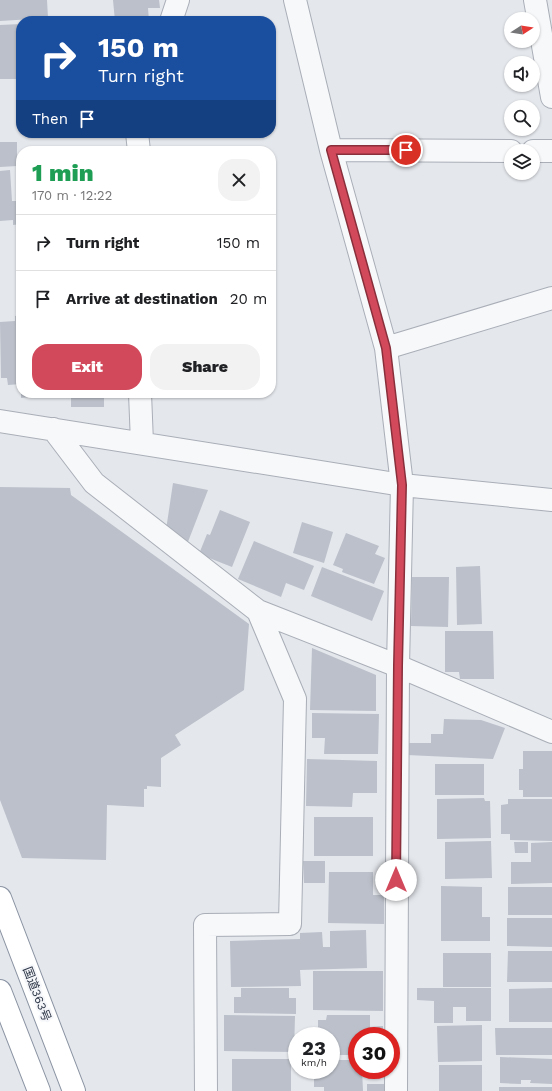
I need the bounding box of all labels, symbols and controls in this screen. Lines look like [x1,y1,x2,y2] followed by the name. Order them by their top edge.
[504,12,540,48] north arrow
[504,12,540,180] map controls
[98,31,179,64] text: 150 m
[32,32,84,84] icon: right
[504,56,540,92] button: sound
[98,65,184,86] text: Turn right
[504,100,540,136] button: search
[76,108,98,130] icon: arrive
[32,110,68,128] text: Then
[389,133,423,167] pin
[395,139,417,161] icon: arrive
[504,144,540,180] button: layers
[32,159,94,187] text: 1 min
[218,159,260,201] button: close
[32,188,112,203] text: 170 m · 12:22
[32,232,54,254] icon: right
[66,234,139,252] text: Turn right
[217,234,260,252] text: 150 m
[32,288,54,310] icon: arrive
[66,290,218,308] text: Arrive at destination
[230,290,267,308] text: 20 m
[32,344,142,390] button: Exit
[150,344,260,390] button: Share
[375,859,417,901] position arrow
[20,965,54,1023] street label: 国道363号
[348,1027,400,1079] speed limit sign: 30
[302,1036,326,1060] text: 23
[301,1057,327,1068] text: km/h

